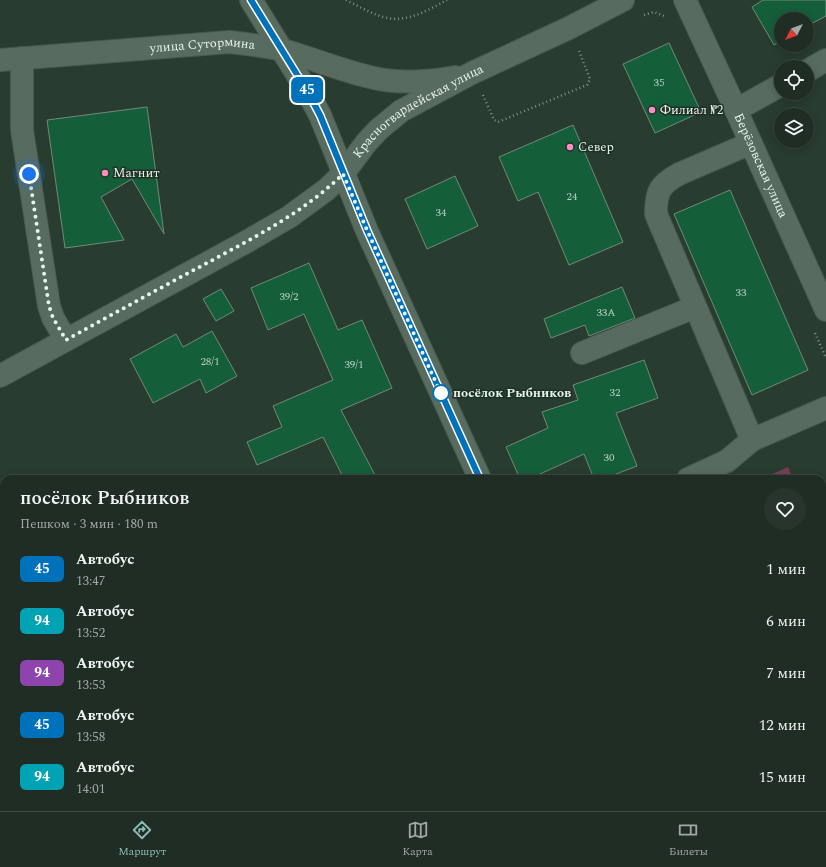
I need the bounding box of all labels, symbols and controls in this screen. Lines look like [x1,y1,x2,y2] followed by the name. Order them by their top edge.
[774,12,814,52] north arrow
[774,12,814,148] map controls
[148,32,257,58] street label: улица Сутормина
[348,59,487,163] street label: Красногвардейская улица
[774,60,814,100] button: locate
[654,74,665,91] house number: 35
[289,77,325,103] line badge: 45
[299,79,315,100] text: 45
[660,100,723,120] place label: Филиал №2
[647,105,657,115] marker: Филиал №2
[774,108,814,148] button: layers
[729,110,793,222] street label: Берёзовская улица
[578,137,614,157] place label: Север
[565,142,575,152] marker: Север
[113,163,160,183] place label: Магнит
[19,164,39,184] your location
[100,168,110,178] marker: Магнит
[567,188,578,205] house number: 24
[436,204,447,221] house number: 34
[736,284,747,301] house number: 33
[279,288,299,305] house number: 39/2
[596,304,616,321] house number: 33А
[200,353,220,370] house number: 28/1
[344,356,364,373] house number: 39/1
[453,383,571,403] place label: посёлок Рыбников
[432,384,450,402] marker: посёлок Рыбников
[610,384,621,401] house number: 32
[604,449,615,466] house number: 30
[20,484,189,513] text: посёлок Рыбников
[764,488,806,530] button: heart
[20,514,158,534] text: Пешком · 3 мин · 180 m
[76,548,135,571] text: Автобус
[34,558,50,579] text: 45
[766,558,806,581] text: 1 мин
[76,571,105,591] text: 13:47
[76,600,135,623] text: Автобус
[34,610,50,631] text: 94
[766,610,806,633] text: 6 мин
[76,623,105,643] text: 13:52
[76,652,135,675] text: Автобус
[34,662,50,683] text: 94
[766,662,806,685] text: 7 мин
[76,675,105,695] text: 13:53
[76,704,135,727] text: Автобус
[34,714,50,735] text: 45
[759,714,806,737] text: 12 мин
[76,727,105,747] text: 13:58
[76,756,135,779] text: Автобус
[34,766,50,787] text: 94
[759,766,806,789] text: 15 мин
[76,779,105,799] text: 14:01
[118,819,166,860] tab: Маршрут
[403,819,433,860] tab: Карта
[669,819,708,860] tab: Билеты

